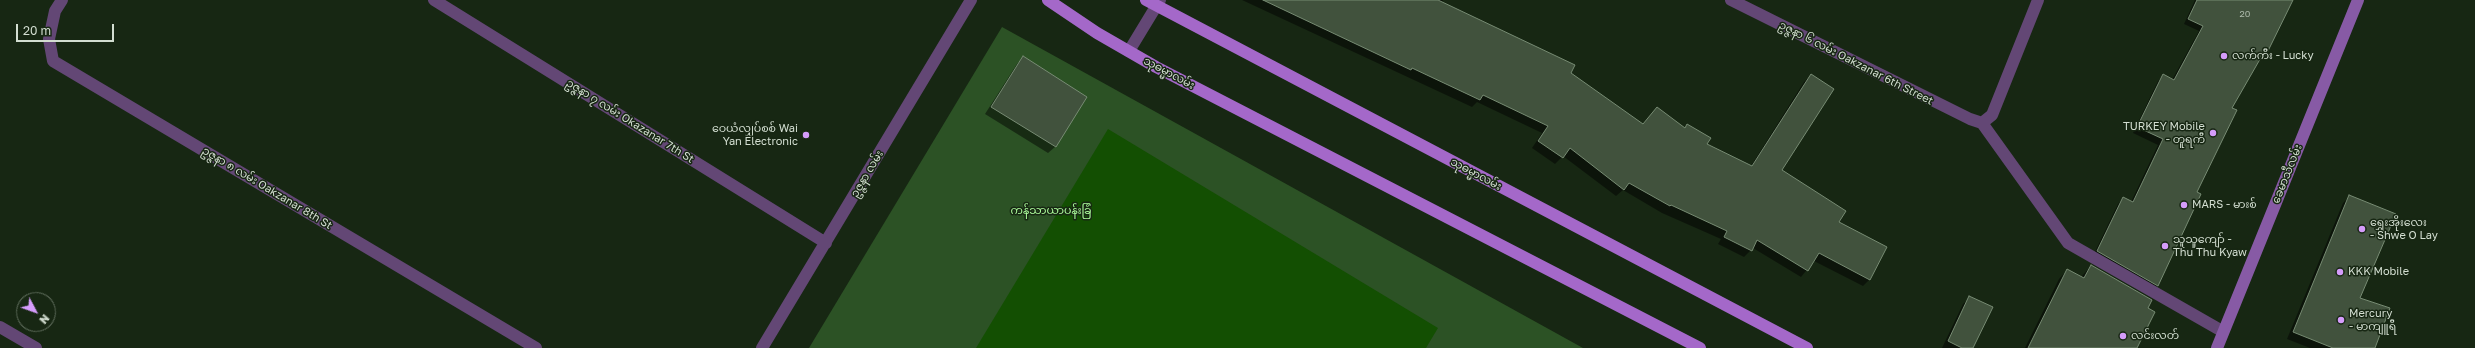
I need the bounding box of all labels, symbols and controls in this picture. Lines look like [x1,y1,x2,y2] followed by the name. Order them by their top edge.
[2240,9,2250,19] house number: 20
[18,16,116,42] scale bar
[1777,18,1935,108] street label: ဥဇ္ဇနာ ၆ လမ်း Oakzanar 6th Street
[23,23,51,38] text: 20 m
[2232,49,2314,63] place label: လက်ကီး - Lucky
[2219,51,2229,61] marker: လက်ကီး - Lucky
[1141,54,1197,92] street label: သုဓမ္မာလမ်း
[564,76,696,166] street label: ဥဇ္ဇနာ ၇ လမ်း Okazanar 7th St
[2123,120,2205,146] place label: TURKEY Mobile - တူရကီ
[712,122,798,148] place label: ဝေယံလျှပ်စစ် Wai Yan Electronic
[2208,128,2218,138] marker: TURKEY Mobile - တူရကီ
[801,130,811,140] marker: ဝေယံလျှပ်စစ် Wai Yan Electronic
[2269,142,2305,206] street label: ခေမာသီလမ်း
[200,144,334,232] street label: ဥဇ္ဇနာ ၈ လမ်း Oakzanar 8th St
[848,148,886,200] street label: ဥဇ္ဇနာ လမ်း
[1448,155,1504,193] street label: သုဓမ္မာလမ်း
[2192,198,2257,212] place label: MARS - မားစ်
[2179,200,2189,210] marker: MARS - မားစ်
[1011,204,1091,218] park label: ကန်သာယာပန်းခြံ
[2370,216,2438,242] place label: ရွှေးအိုးလေး - Shwe O Lay
[2357,224,2367,234] marker: ရွှေးအိုးလေး - Shwe O Lay
[2173,233,2247,259] place label: သူသူကျော် - Thu Thu Kyaw
[2160,241,2170,251] marker: သူသူကျော် - Thu Thu Kyaw
[2348,265,2409,279] place label: KKK Mobile
[2335,267,2345,277] marker: KKK Mobile
[16,292,56,332] north arrow
[2349,307,2396,333] place label: Mercury - မာကျူရီ
[37,312,52,327] text: N
[2336,315,2346,325] marker: Mercury - မာကျူရီ
[2131,329,2179,343] place label: လင်းလတ်
[2118,331,2128,341] marker: လင်းလတ်

